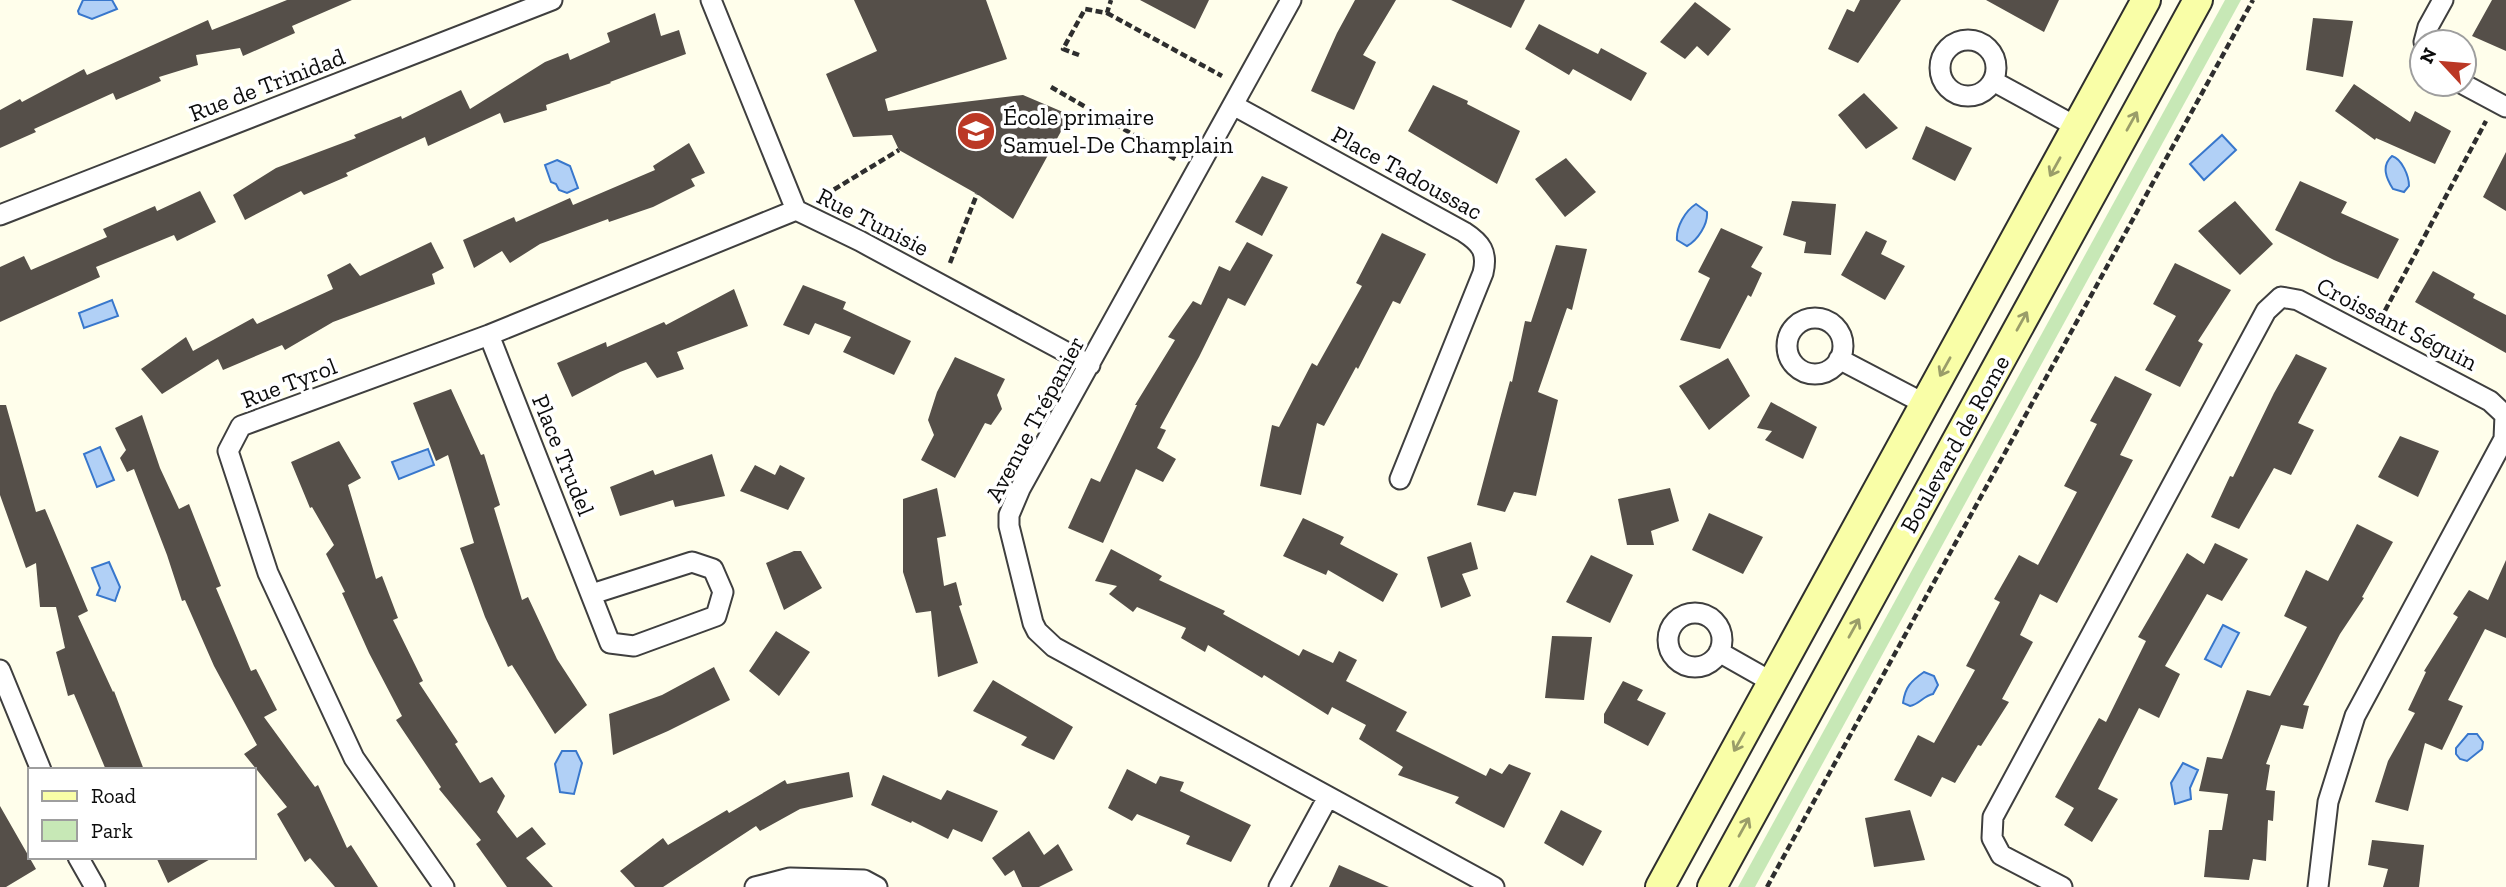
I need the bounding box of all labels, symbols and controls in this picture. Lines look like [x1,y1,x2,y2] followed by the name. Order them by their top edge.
[2408,28,2478,98] north arrow
[185,42,349,127] street label: Rue de Trinidad
[2415,44,2442,67] text: N
[1003,102,1233,159] place label: École primaire Samuel-De Champlain
[955,110,997,152] school or university icon: École primaire Samuel-De Champlain
[2125,112,2139,132] one-way arrow
[1327,119,1488,226] street label: Place Tadoussac
[2048,157,2062,177] one-way arrow
[812,181,934,262] street label: Rue Tunisie
[2312,271,2483,377] street label: Croissant Séguin
[2016,311,2029,332] one-way arrow
[979,331,1090,507] street label: Avenue Trépanier
[1894,350,2015,538] street label: Boulevard de Rome
[237,351,341,414] street label: Rue Tyrol
[1938,356,1952,376] one-way arrow
[526,390,601,520] street label: Place Trudel
[1847,618,1861,638] one-way arrow
[1732,731,1745,752] one-way arrow
[28,768,256,859] legend
[91,783,137,808] text: Road
[1738,817,1751,838] one-way arrow
[91,818,133,843] text: Park

